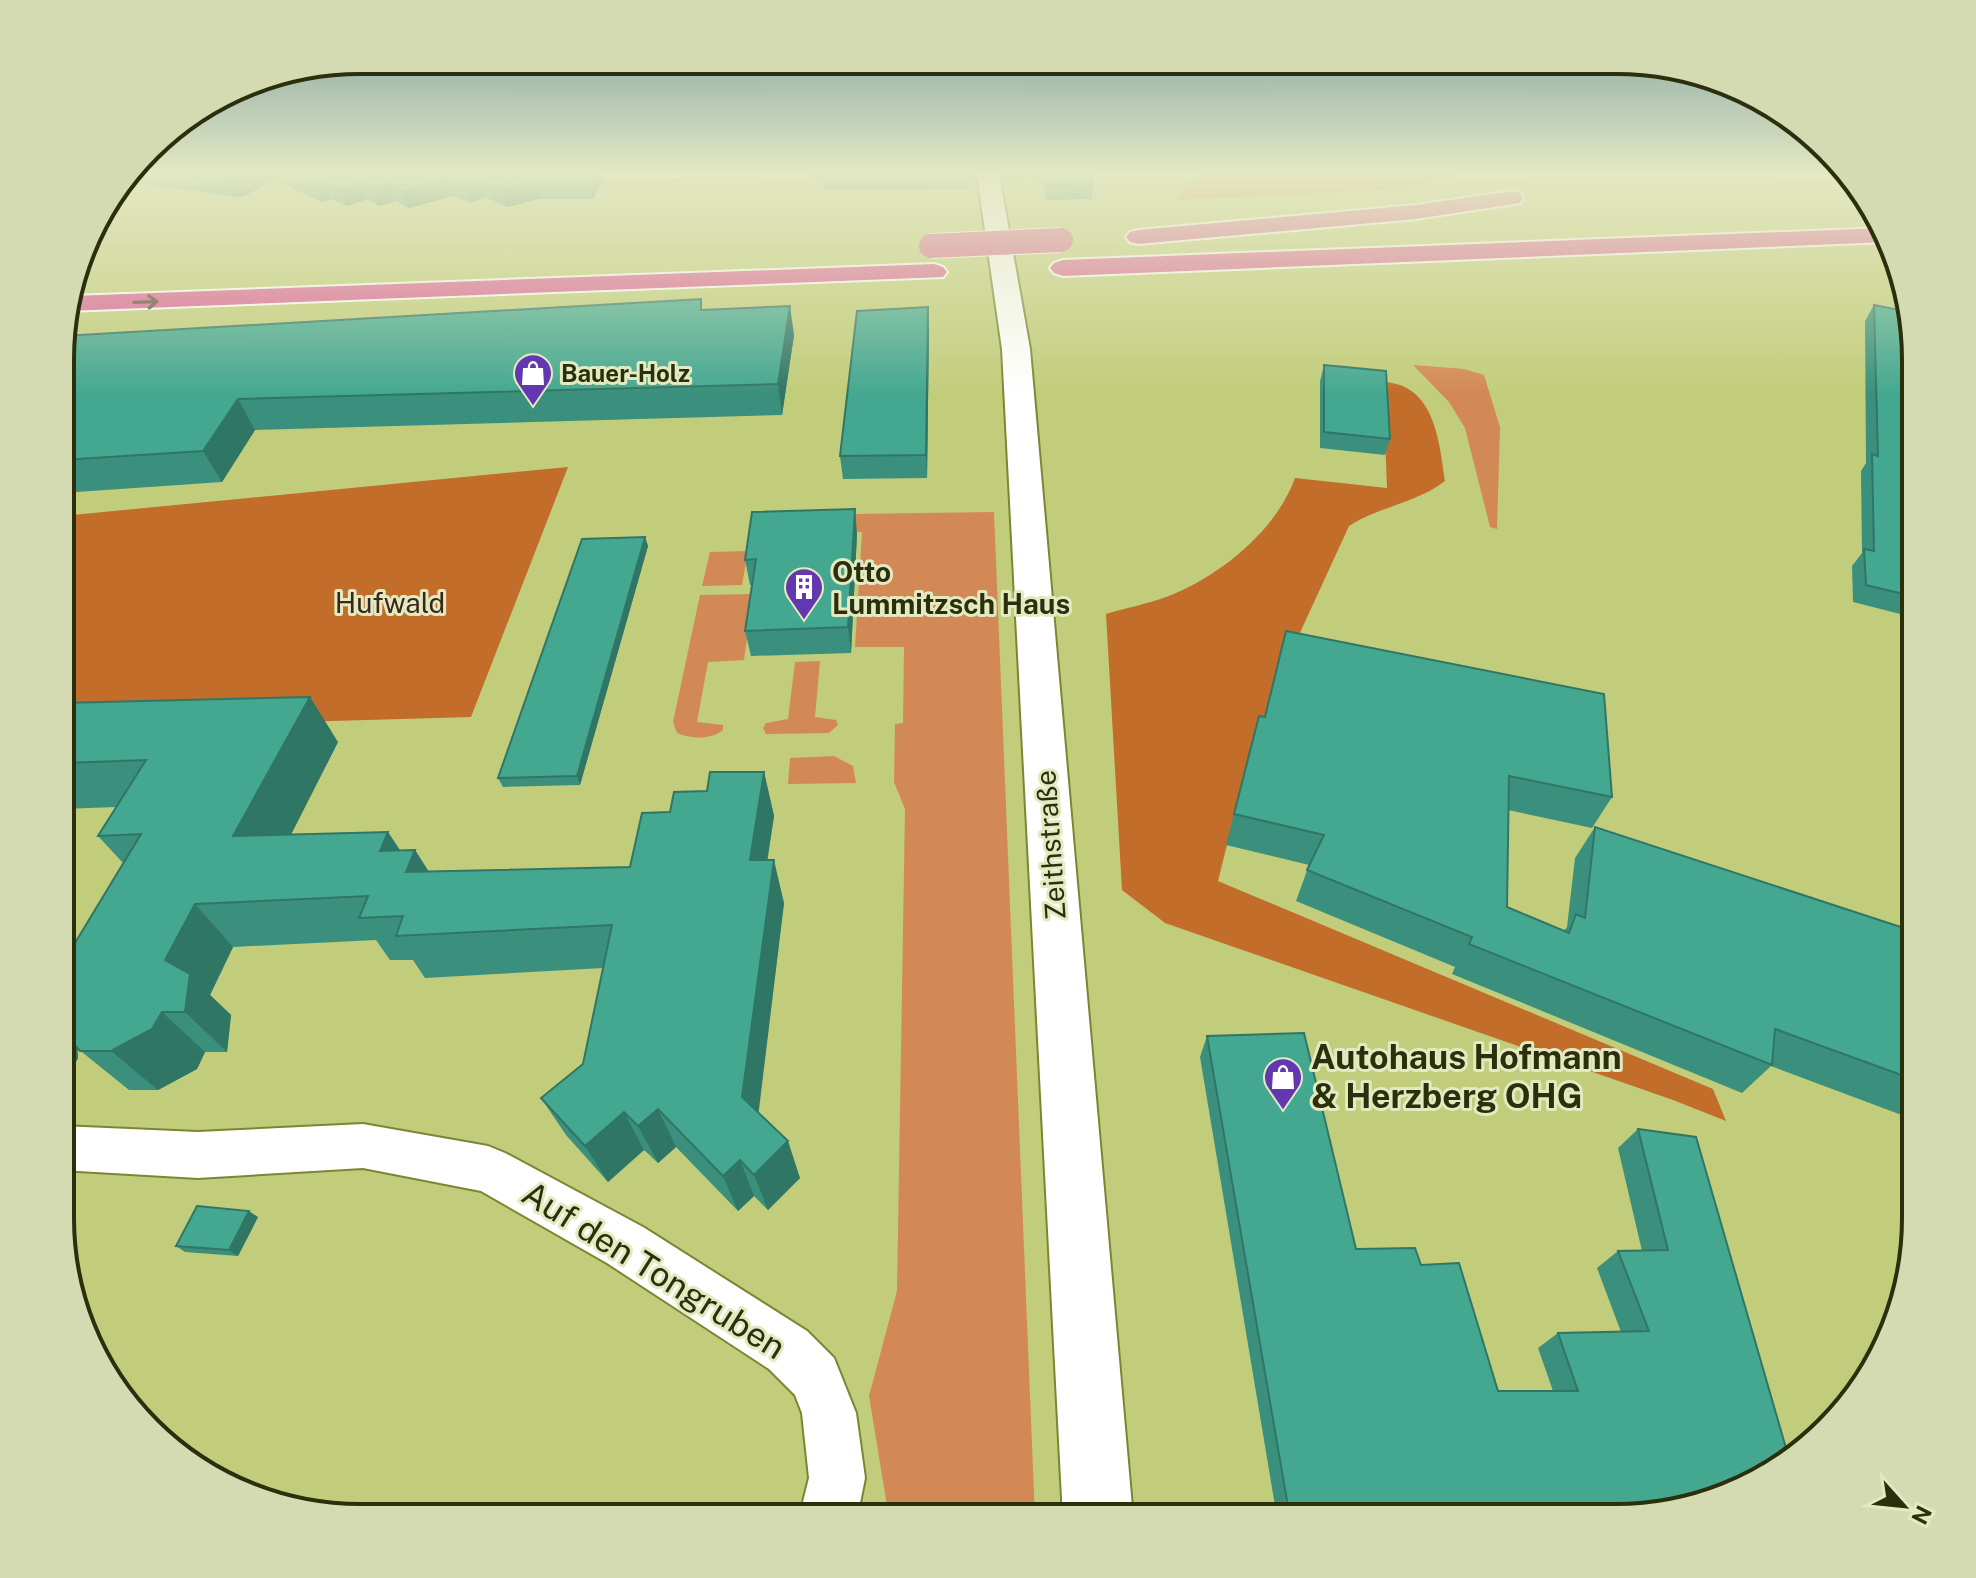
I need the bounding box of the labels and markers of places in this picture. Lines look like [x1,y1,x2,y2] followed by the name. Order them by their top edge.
[512,352,554,407] shop icon: Bauer-Holz
[561,359,690,387] place label: Bauer-Holz
[832,555,1070,620] place label: Otto Lummitzsch Haus
[783,566,825,621] building icon: Otto Lummitzsch Haus
[1311,1037,1622,1116] place label: Autohaus Hofmann & Herzberg OHG
[1262,1056,1304,1111] shop icon: Autohaus Hofmann & Herzberg OHG

